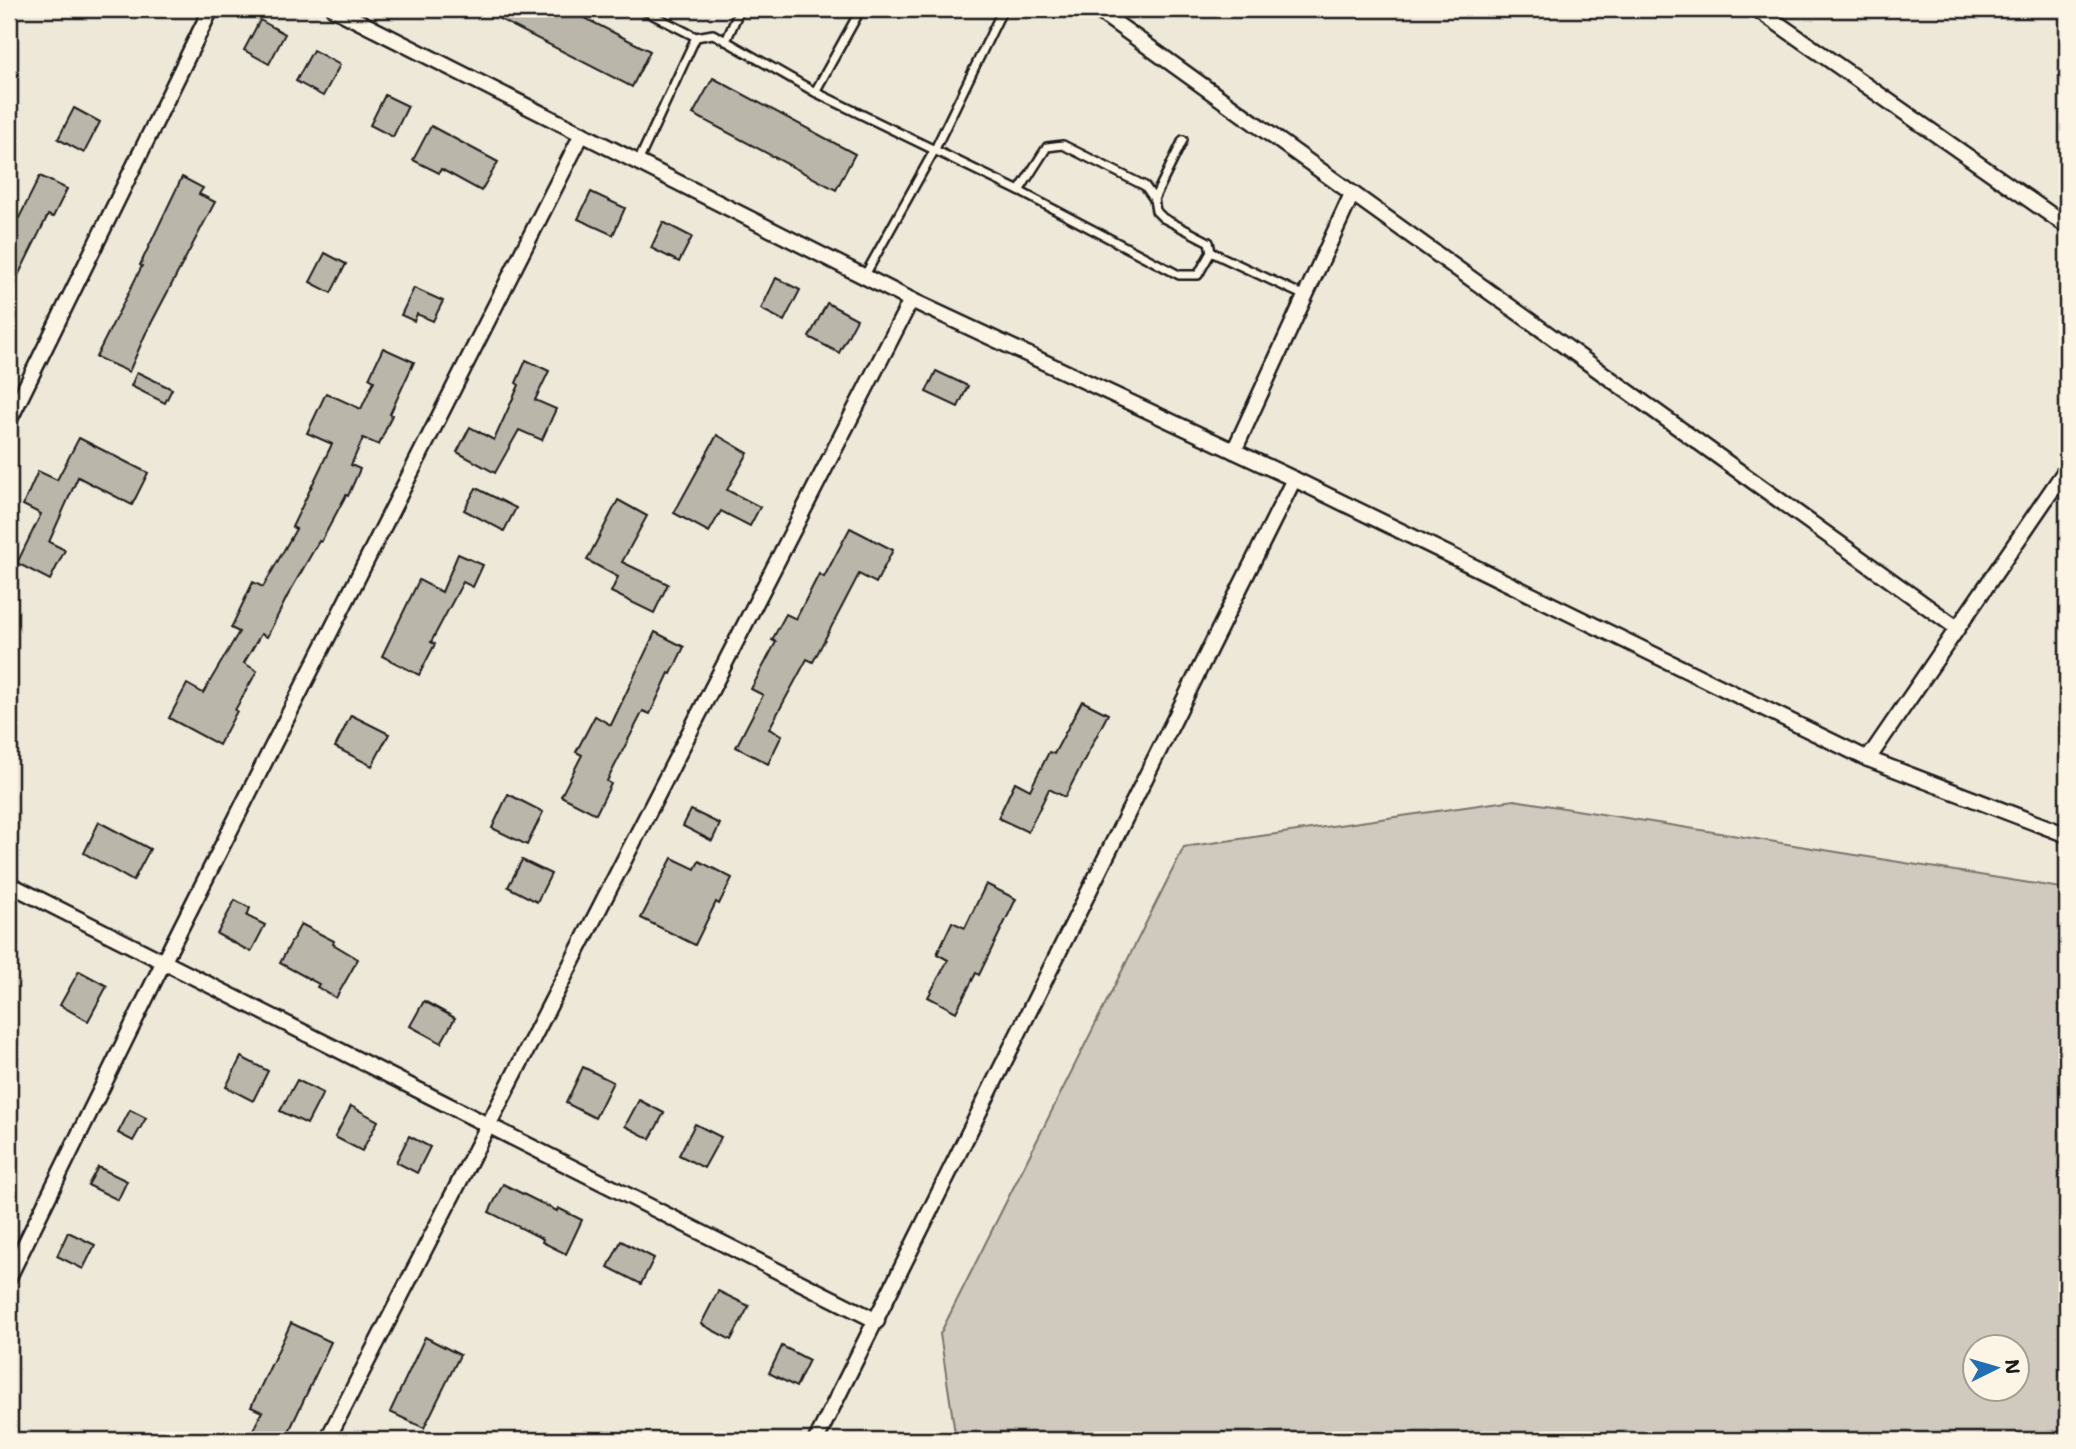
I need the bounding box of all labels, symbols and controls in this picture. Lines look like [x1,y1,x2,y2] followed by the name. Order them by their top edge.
[1960,1334,2030,1404] north arrow
[1999,1358,2026,1375] text: N

